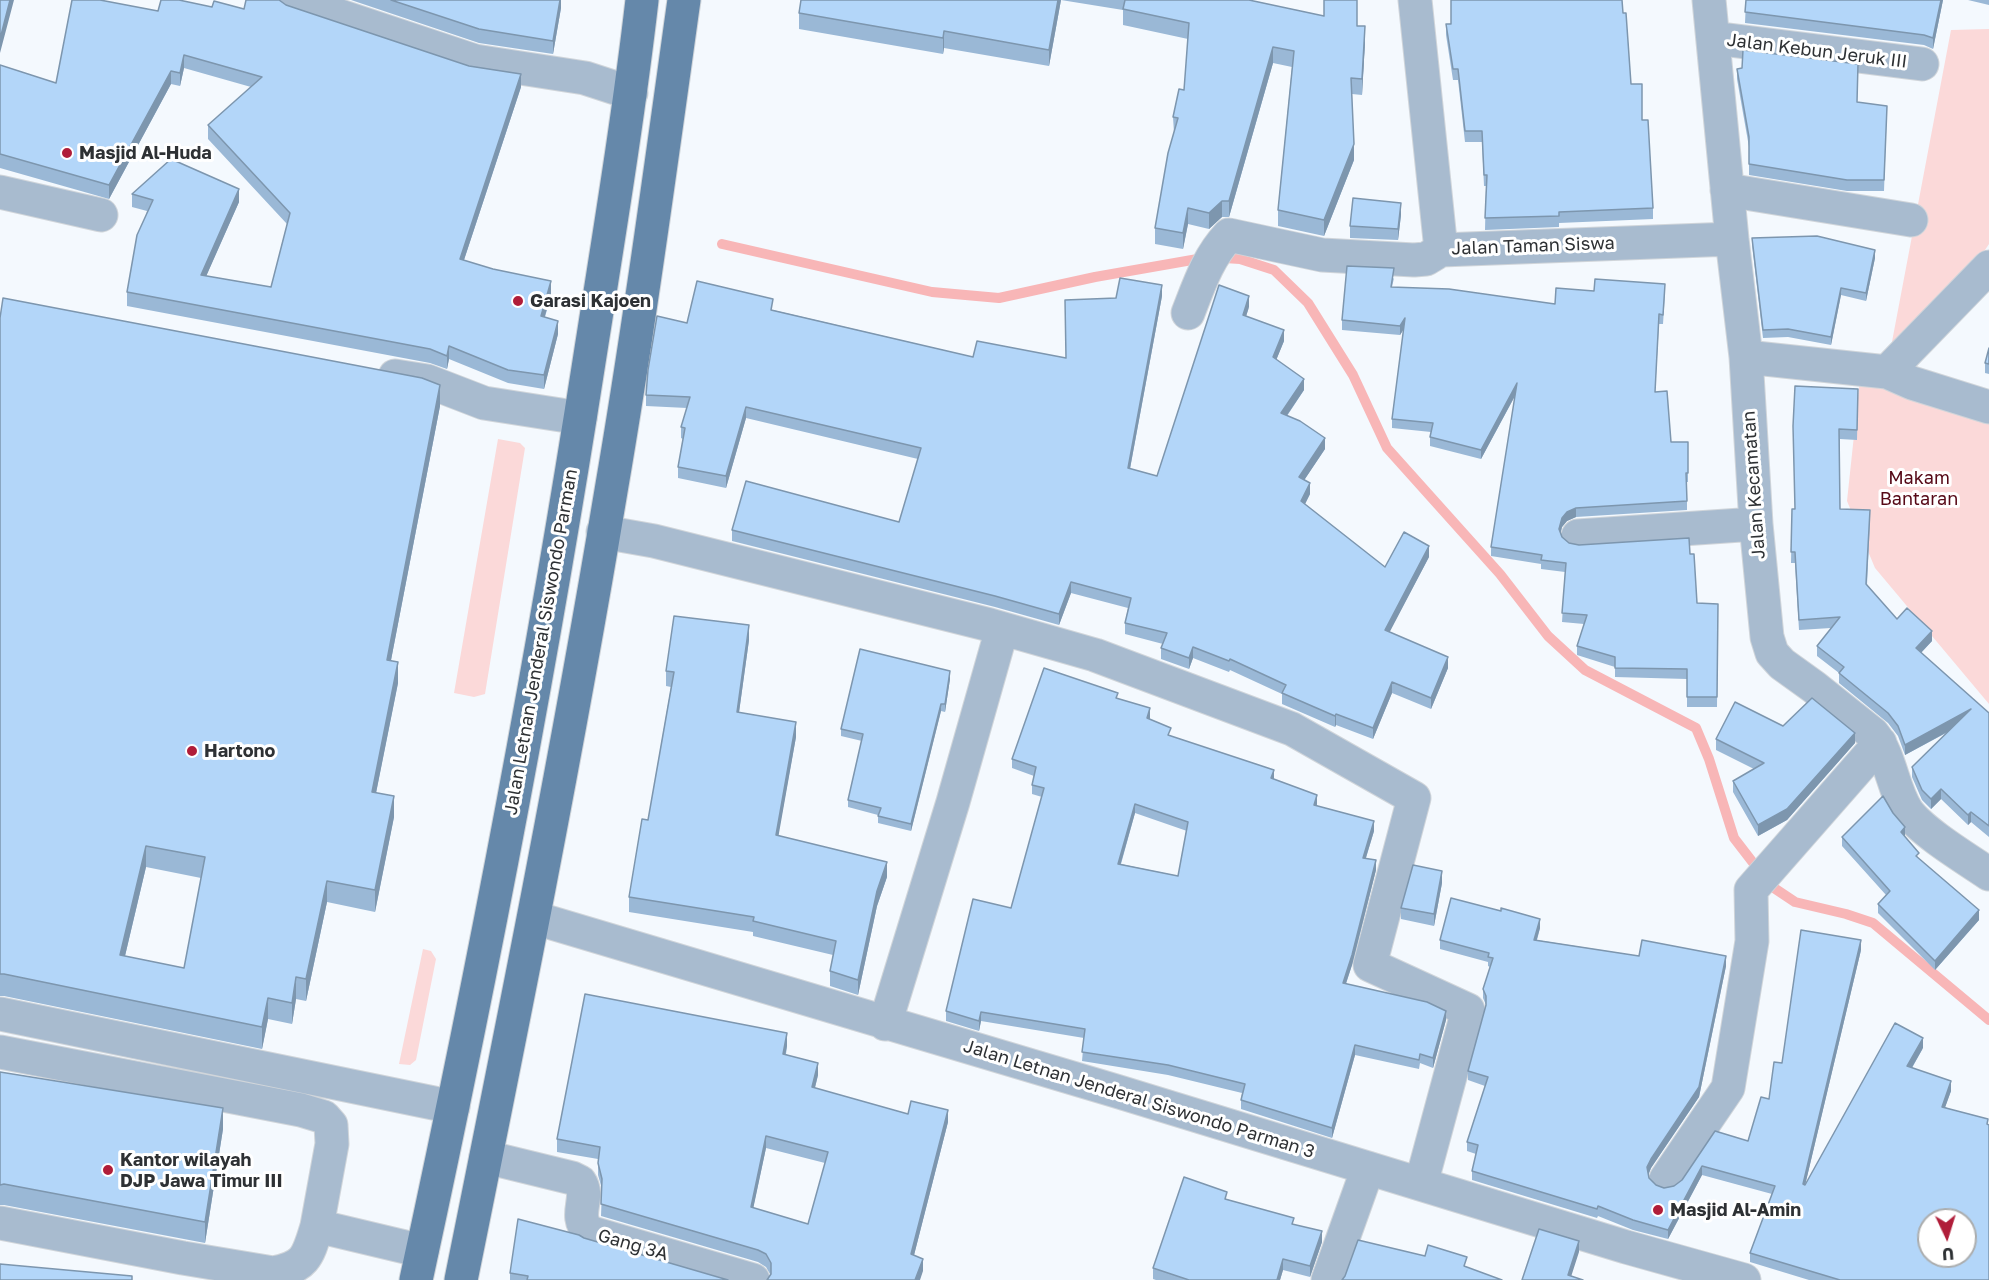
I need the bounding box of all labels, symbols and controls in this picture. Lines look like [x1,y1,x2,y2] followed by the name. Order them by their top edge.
[1726,29,1908,73] street label: Jalan Kebun Jeruk III
[79,142,212,164] place label: Masjid Al-Huda
[60,146,74,160] marker: Masjid Al-Huda
[1451,232,1615,260] street label: Jalan Taman Siswa
[530,290,651,312] place label: Garasi Kajoen
[511,294,525,308] marker: Garasi Kajoen
[1738,410,1770,560] street label: Jalan Kecamatan
[500,467,582,817] street label: Jalan Letnan Jenderal Siswondo Parman
[1880,467,1958,510] park label: Makam Bantaran
[204,740,275,762] place label: Hartono
[185,744,199,758] marker: Hartono
[961,1035,1317,1163] street label: Jalan Letnan Jenderal Siswondo Parman 3
[120,1149,283,1192] place label: Kantor wilayah DJP Jawa Timur III
[101,1163,115,1177] marker: Kantor wilayah DJP Jawa Timur III
[1670,1199,1801,1221] place label: Masjid Al-Amin
[1651,1203,1665,1217] marker: Masjid Al-Amin
[1917,1208,1977,1268] north arrow
[595,1225,671,1265] street label: Gang 3A
[1942,1244,1955,1264] text: U

